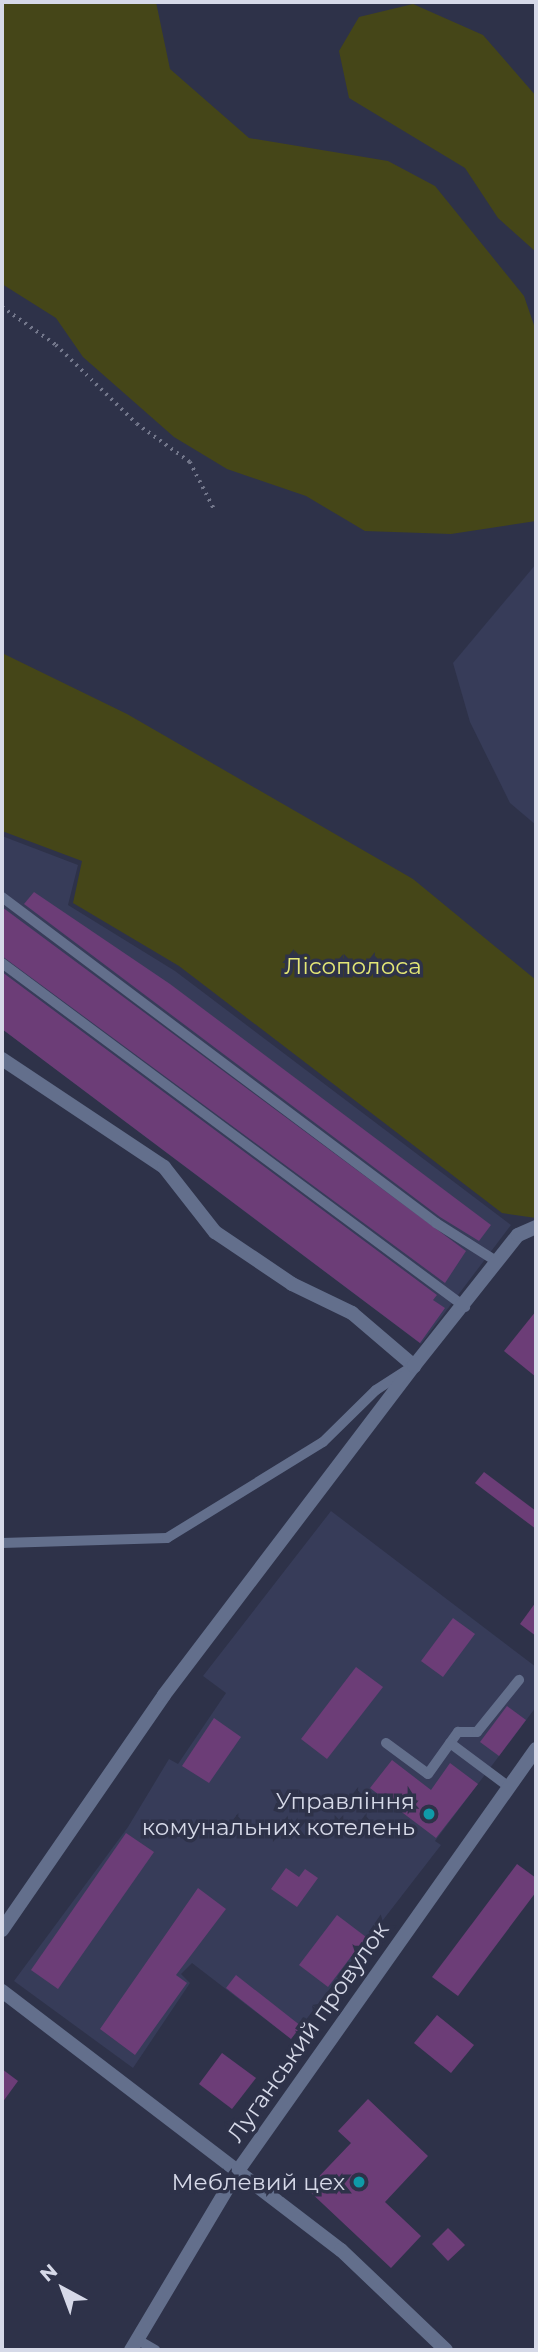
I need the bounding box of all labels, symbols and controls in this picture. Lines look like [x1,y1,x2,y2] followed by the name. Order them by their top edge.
[284,952,422,980] park label: Лісополоса
[142,1787,415,1841] place label: Управління комунальних котелень
[421,1806,437,1822] marker: Управління комунальних котелень
[221,1917,395,2147] street label: Луганський провулок
[171,2168,345,2196] place label: Меблевий цех
[351,2174,367,2190] marker: Меблевий цех
[28,2254,98,2324] north arrow
[36,2259,62,2286] text: N

